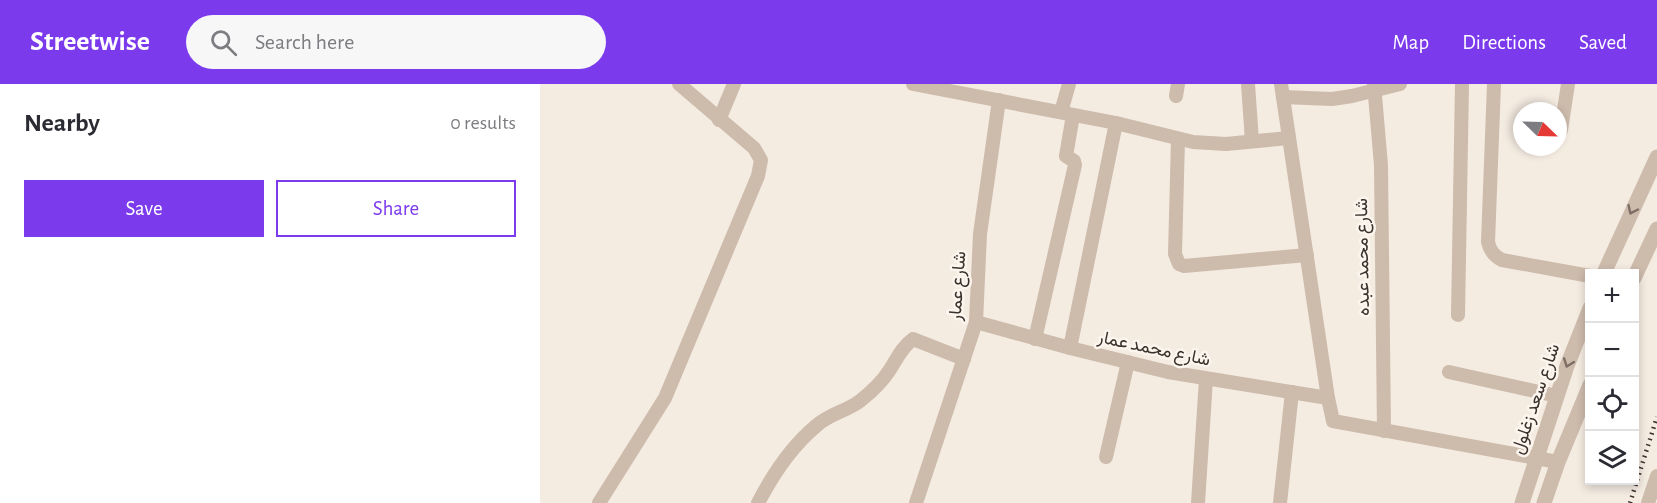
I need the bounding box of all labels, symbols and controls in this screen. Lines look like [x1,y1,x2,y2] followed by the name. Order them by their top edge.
[186,15,606,69] search box
[207,26,240,59] icon: search
[30,28,150,56] text: Streetwise
[255,31,354,53] text: Search here
[1393,32,1429,53] text: Map
[1462,32,1546,53] text: Directions
[1579,32,1627,53] text: Saved
[1513,102,1567,156] north arrow
[24,110,100,136] text: Nearby
[450,113,516,133] text: 0 results
[24,180,264,237] button: Save
[276,180,516,237] button: Share
[1353,198,1375,316] street label: شارع محمد عبده
[1627,204,1639,215] one-way arrow
[947,251,971,323] street label: شارع عمار
[1585,269,1639,485] map controls
[1585,269,1639,323] button: +
[1585,323,1639,377] button: −
[1095,328,1212,372] street label: شارع محمد عمار
[1509,341,1565,457] street label: شارع سعد زغلول
[1563,357,1576,368] one-way arrow
[1585,377,1639,431] button: locate
[1585,431,1639,485] button: layers

